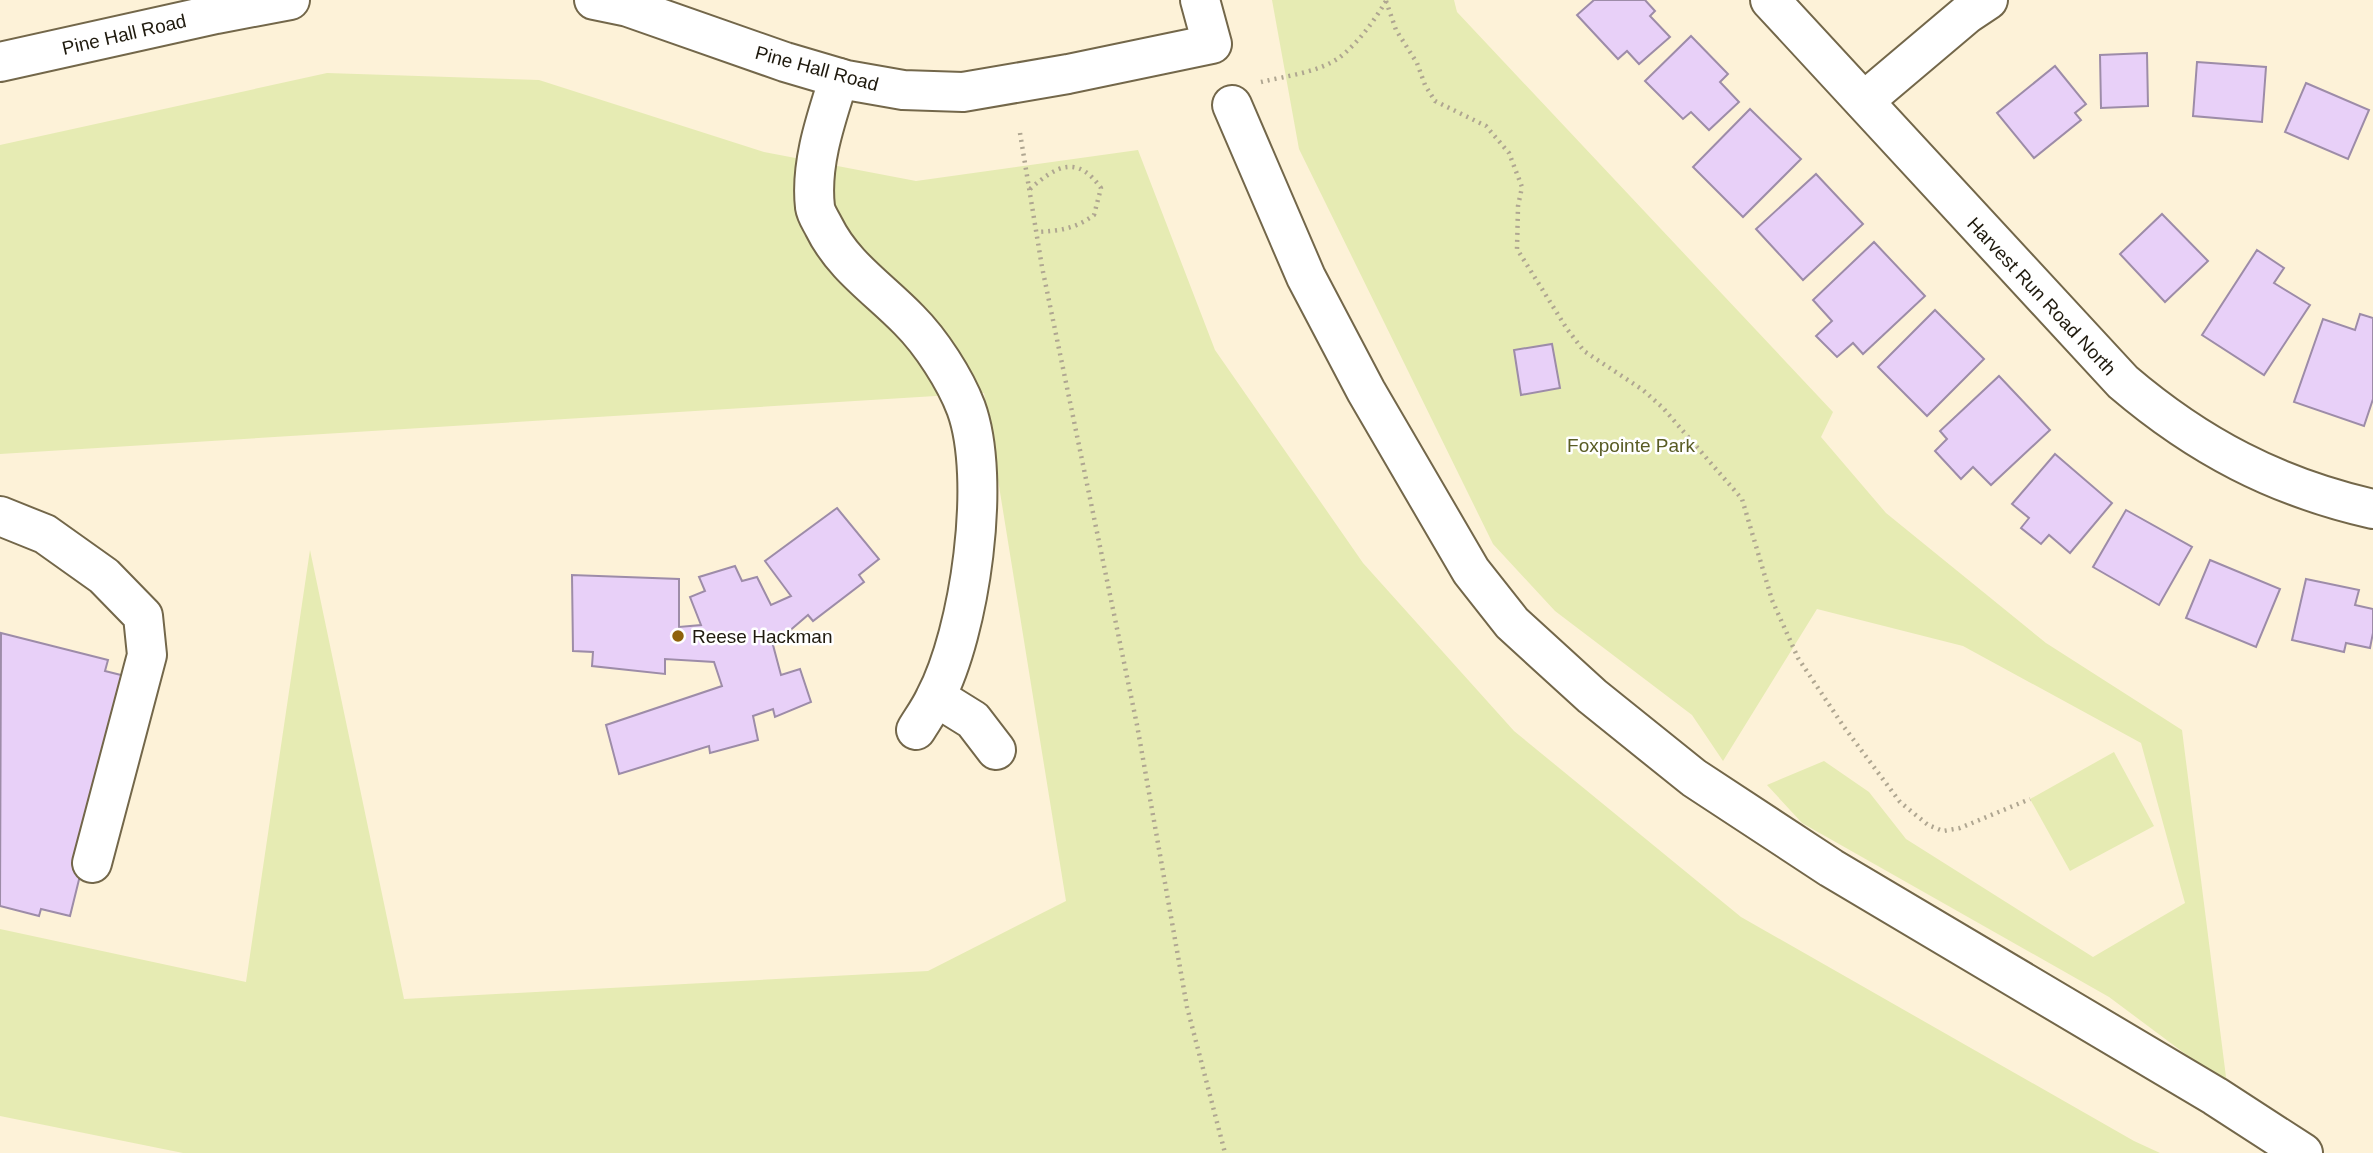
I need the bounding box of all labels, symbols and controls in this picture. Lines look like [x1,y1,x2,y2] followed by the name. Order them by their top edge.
[60,10,188,59] street label: Pine Hall Road
[753,42,881,95] street label: Pine Hall Road
[1963,213,2120,380] street label: Harvest Run Road North
[1567,435,1695,456] park label: Foxpointe Park
[692,626,832,647] place label: Reese Hackman
[670,628,686,644] marker: Reese Hackman

